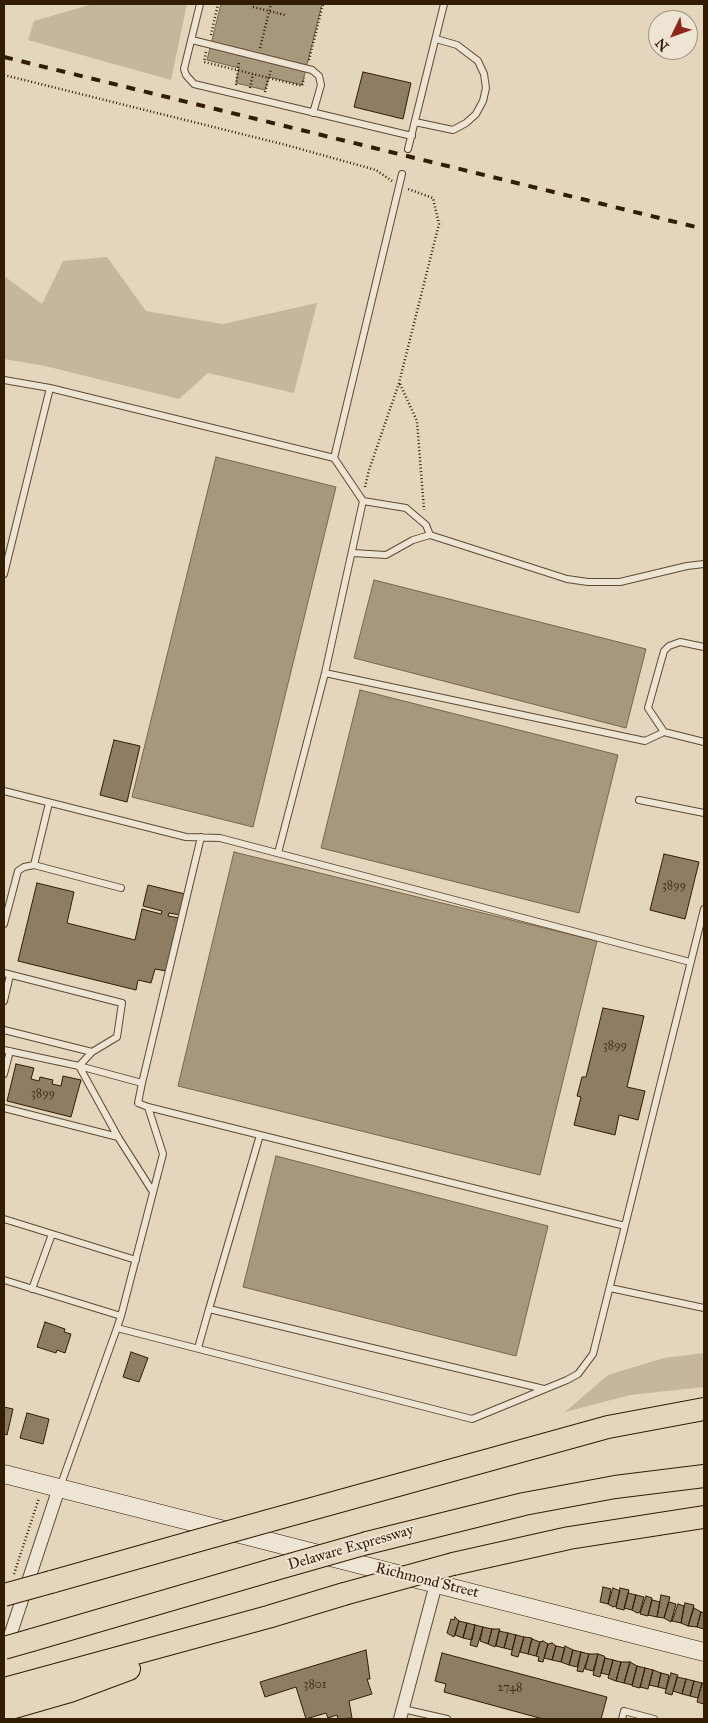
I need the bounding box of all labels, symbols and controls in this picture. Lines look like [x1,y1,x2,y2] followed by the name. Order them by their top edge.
[648,10,698,60] north arrow
[652,35,673,55] text: N
[662,879,686,893] house number: 3899
[603,1039,627,1053] house number: 3899
[31,1087,55,1101] house number: 3899
[286,1521,416,1575] street label: Delaware Expressway
[374,1559,480,1603] street label: Richmond Street
[304,1678,326,1692] house number: 3801
[498,1681,522,1695] house number: 2748

